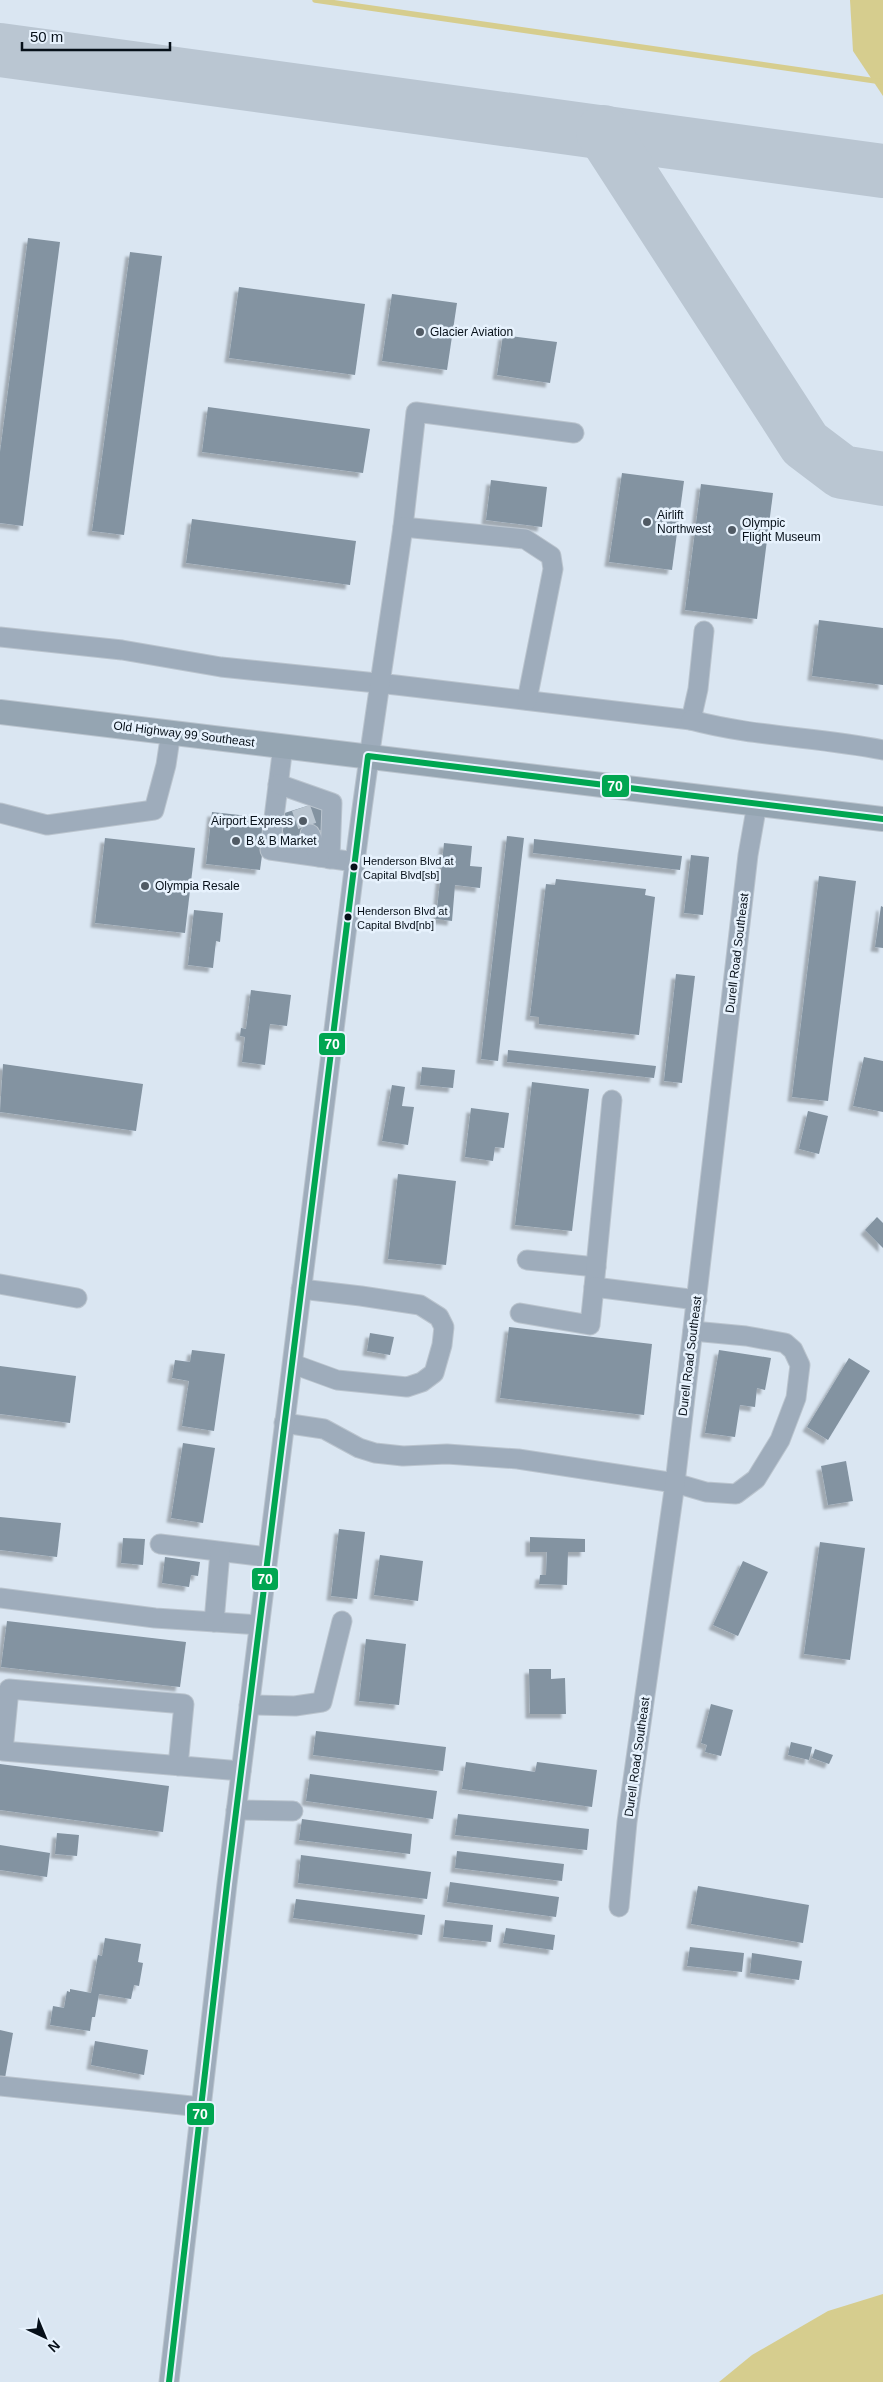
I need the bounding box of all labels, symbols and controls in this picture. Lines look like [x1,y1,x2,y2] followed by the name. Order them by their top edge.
[22,20,170,52] scale bar
[30,28,63,45] text: 50 m
[430,325,513,339] place label: Glacier Aviation
[414,326,426,338] marker: Glacier Aviation
[657,508,712,536] place label: Airlift Northwest
[641,516,653,528] marker: Airlift Northwest
[742,516,821,544] place label: Olympic Flight Museum
[726,524,738,536] marker: Olympic Flight Museum
[113,718,256,750] street label: Old Highway 99 Southeast
[601,774,630,798] line badge: 70
[607,778,623,794] text: 70
[211,814,293,828] place label: Airport Express
[297,815,309,827] marker: Airport Express
[246,834,317,848] place label: B & B Market
[230,835,242,847] marker: B & B Market
[363,855,454,881] place label: Henderson Blvd at Capital Blvd[sb]
[349,862,359,872] marker: Henderson Blvd at Capital Blvd[sb]
[155,879,240,893] place label: Olympia Resale
[139,880,151,892] marker: Olympia Resale
[723,892,751,1014] street label: Durell Road Southeast
[357,905,448,931] place label: Henderson Blvd at Capital Blvd[nb]
[343,912,353,922] marker: Henderson Blvd at Capital Blvd[nb]
[318,1032,346,1056] line badge: 70
[324,1036,340,1052] text: 70
[676,1295,704,1417] street label: Durell Road Southeast
[251,1567,279,1591] line badge: 70
[257,1571,273,1587] text: 70
[622,1696,652,1818] street label: Durell Road Southeast
[186,2102,215,2126] line badge: 70
[192,2106,208,2122] text: 70
[20,2312,70,2362] north arrow
[45,2337,63,2356] text: N

